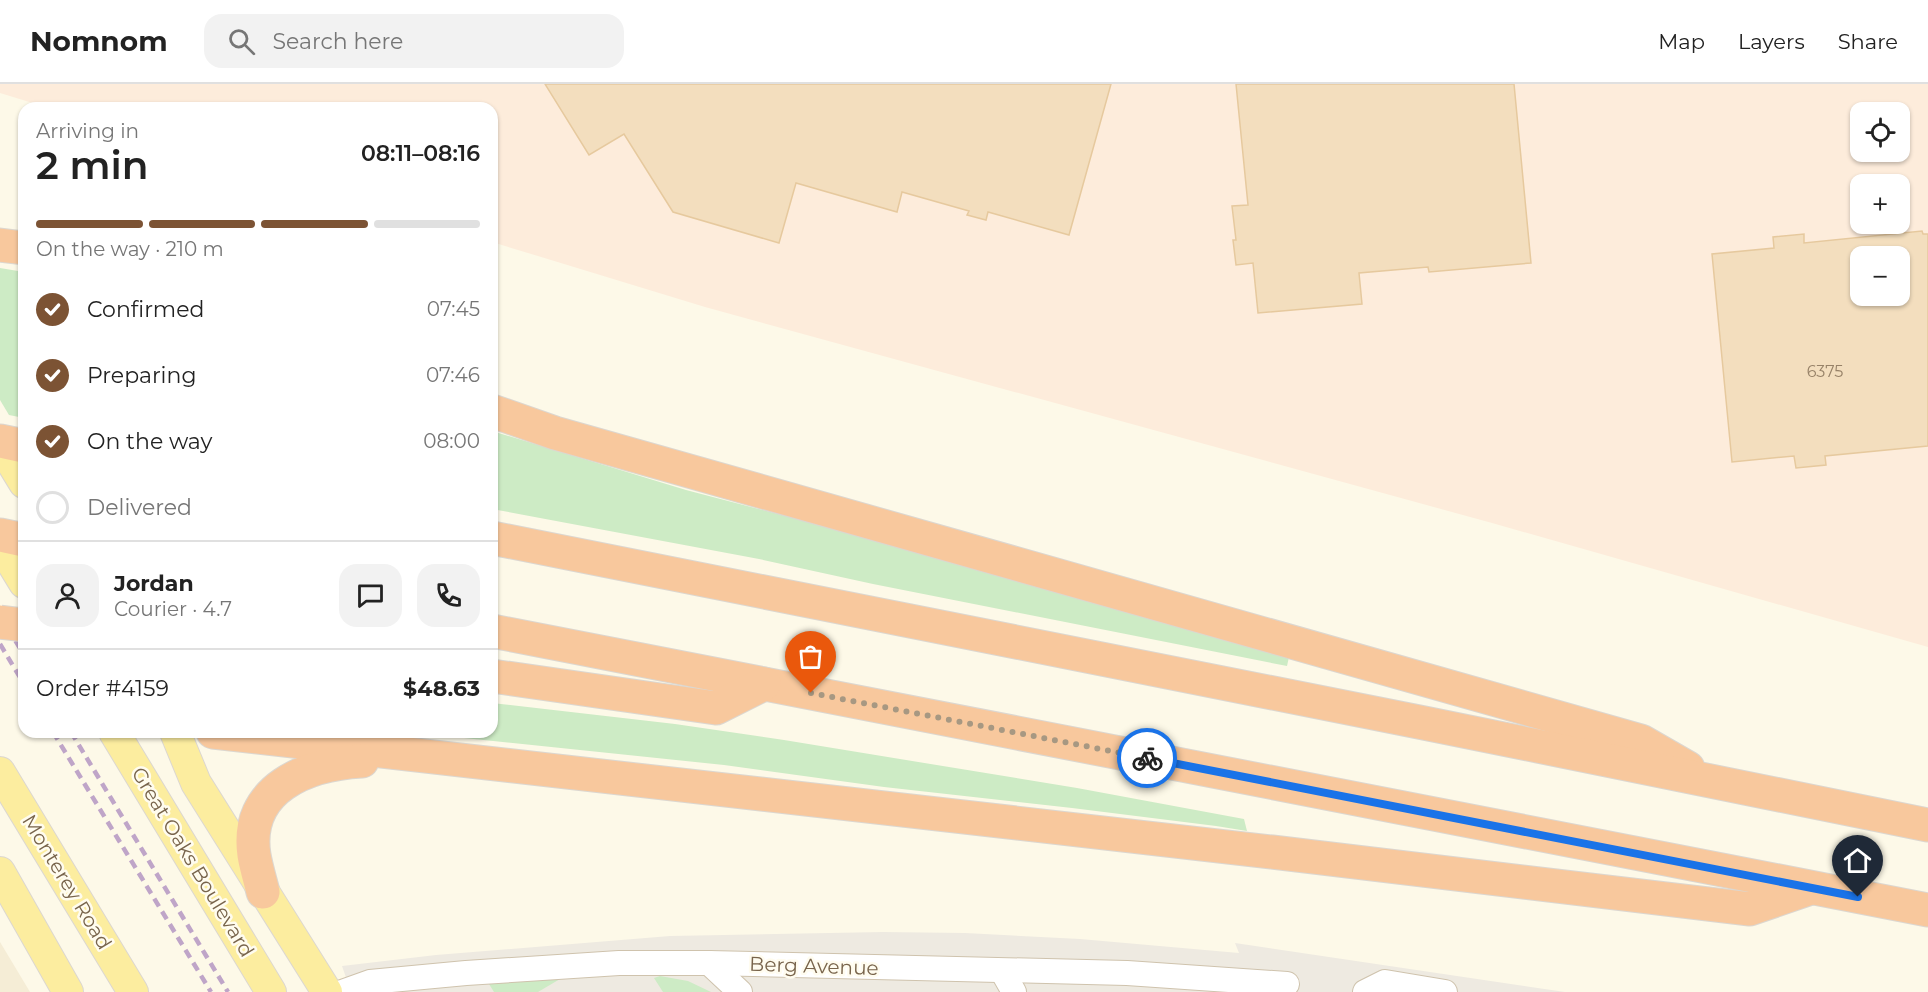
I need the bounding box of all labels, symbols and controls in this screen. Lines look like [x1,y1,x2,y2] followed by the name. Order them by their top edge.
[204,14,624,68] search box
[30,24,168,58] text: Nomnom
[225,25,258,58] icon: search
[273,28,403,55] text: Search here
[1658,29,1705,54] text: Map
[1738,29,1805,54] text: Layers
[1838,29,1898,54] text: Share
[1850,102,1910,306] map controls
[1850,102,1910,162] button: locate
[36,119,139,143] text: Arriving in
[361,140,480,167] text: 08:11–08:16
[36,141,149,189] text: 2 min
[1850,174,1910,234] button: +
[36,237,224,261] text: On the way · 210 m
[1850,246,1910,306] button: −
[36,293,69,326] icon: check
[87,296,204,323] text: Confirmed
[427,297,480,321] text: 07:45
[36,359,69,392] icon: check
[87,362,196,389] text: Preparing
[1807,362,1843,381] house number: 6375
[426,363,480,387] text: 07:46
[36,425,69,458] icon: check
[87,428,212,455] text: On the way
[423,429,480,453] text: 08:00
[87,494,192,521] text: Delivered
[36,564,99,627] button: person
[339,564,402,627] button: chat
[417,564,480,627] button: phone
[114,570,194,597] text: Jordan
[114,597,232,621] text: Courier · 4.7
[785,631,836,693] pin
[794,640,827,673] icon: bag
[36,675,169,702] text: Order #4159
[403,675,480,702] text: $48.63
[1117,728,1177,788] courier
[1131,742,1164,775] icon: bike
[127,763,259,961] street label: Great Oaks Boulevard
[17,810,117,954] street label: Monterey Road
[1832,835,1883,897] pin
[1841,844,1874,877] icon: home
[749,952,879,980] street label: Berg Avenue

